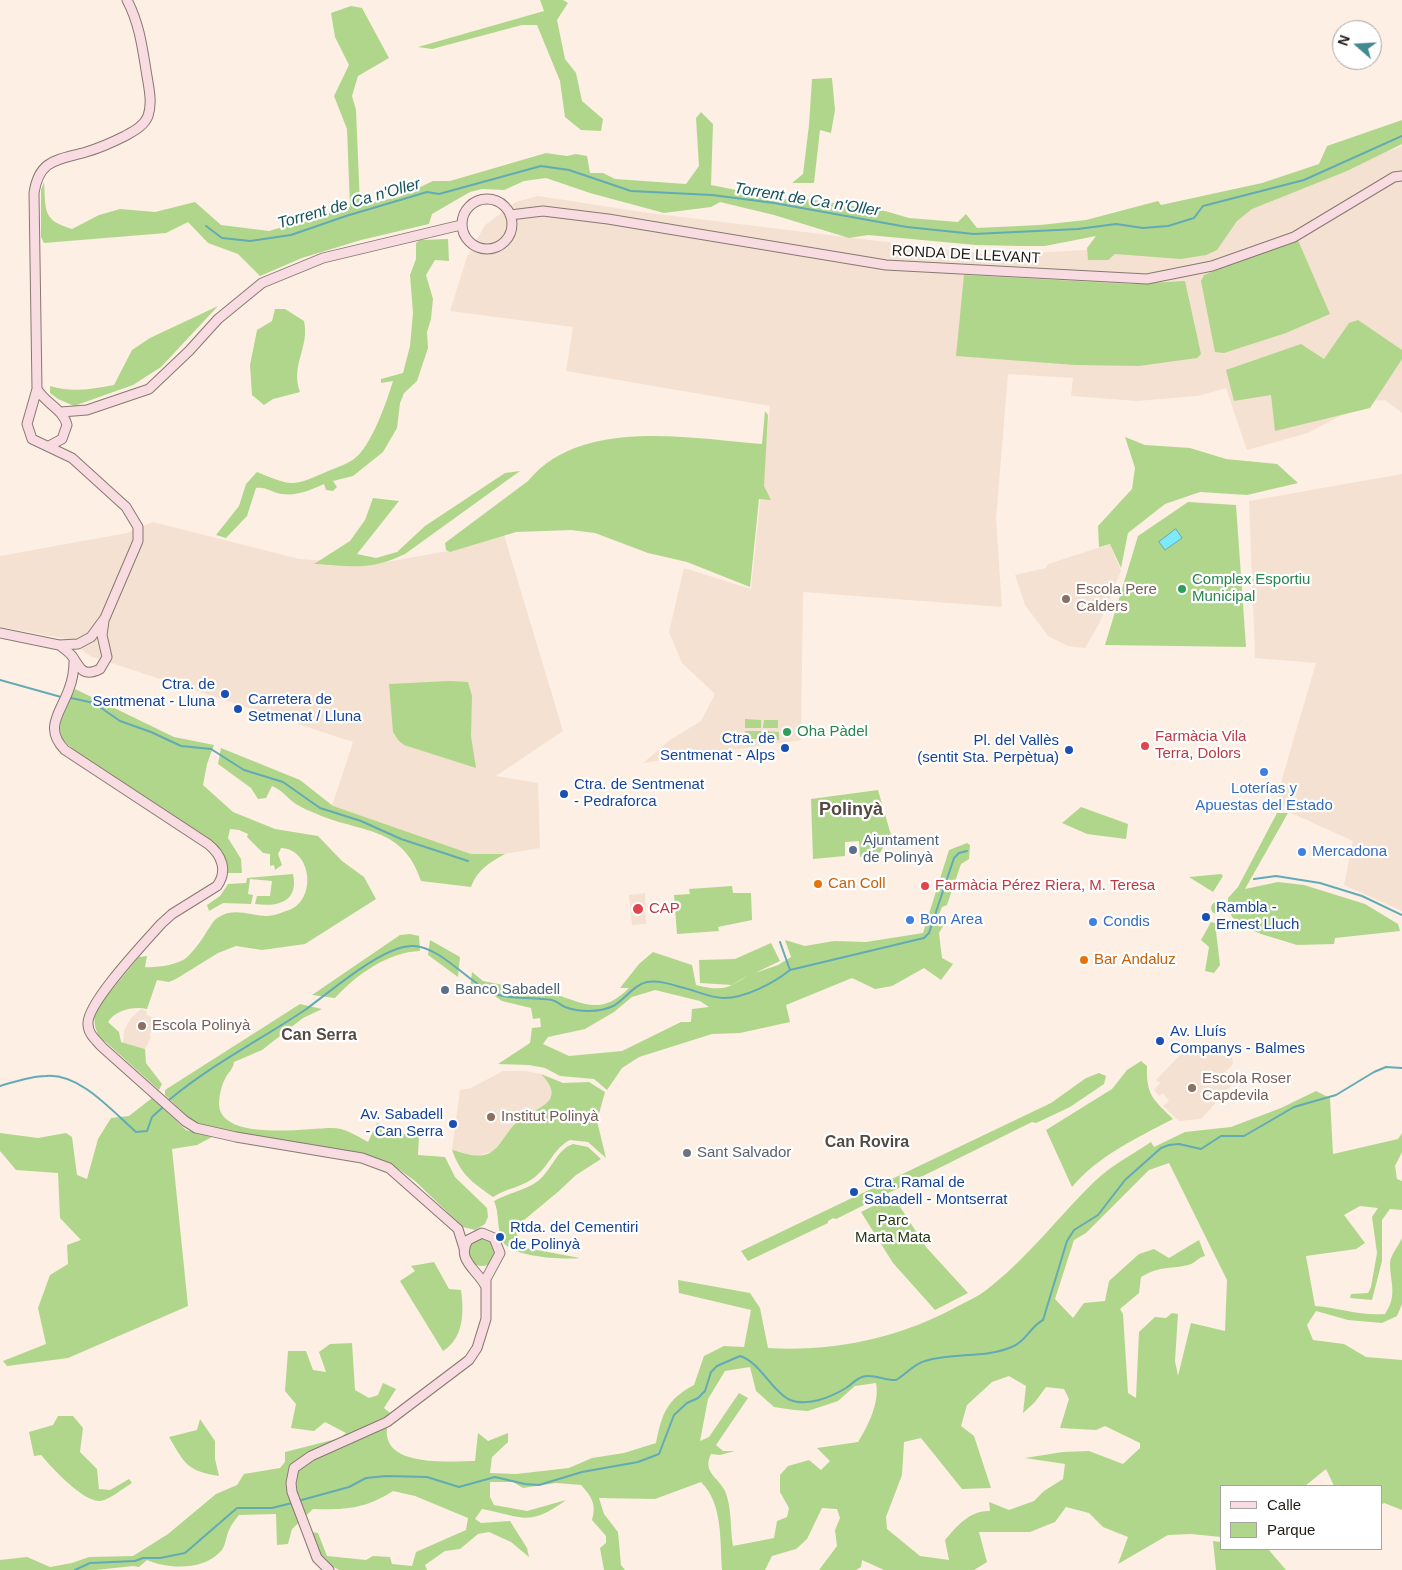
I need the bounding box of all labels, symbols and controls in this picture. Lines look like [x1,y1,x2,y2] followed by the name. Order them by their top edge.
[1332,20,1382,70] north arrow
[1335,33,1353,48] text: N
[275,174,423,234] water label: Torrent de Ca n'Oller
[733,179,881,221] water label: Torrent de Ca n'Oller
[891,242,1041,268] street label: RONDA DE LLEVANT
[1192,571,1310,606] place label: Complex Esportiu Municipal
[1076,581,1157,616] place label: Escola Pere Calders
[1176,583,1188,595] marker: Complex Esportiu Municipal
[1060,593,1072,605] marker: Escola Pere Calders
[92,676,215,711] place label: Ctra. de Sentmenat - Lluna
[219,688,231,700] marker: Ctra. de Sentmenat - Lluna
[248,691,361,726] place label: Carretera de Setmenat / Lluna
[232,703,244,715] marker: Carretera de Setmenat / Lluna
[797,723,868,741] place label: Oha Pàdel
[781,726,793,738] marker: Oha Pàdel
[1155,728,1246,763] place label: Farmàcia Vila Terra, Dolors
[660,730,775,765] place label: Ctra. de Sentmenat - Alps
[917,732,1059,767] place label: Pl. del Vallès (sentit Sta. Perpètua)
[1139,740,1151,752] marker: Farmàcia Vila Terra, Dolors
[779,742,791,754] marker: Ctra. de Sentmenat - Alps
[1063,744,1075,756] marker: Pl. del Vallès (sentit Sta. Perpètua)
[1258,766,1270,778] marker: Loterías y Apuestas del Estado
[574,776,704,811] place label: Ctra. de Sentmenat - Pedraforca
[1195,780,1333,815] place label: Loterías y Apuestas del Estado
[558,788,570,800] marker: Ctra. de Sentmenat - Pedraforca
[819,799,883,821] district label: Polinyà
[863,832,939,867] place label: Ajuntament de Polinyà
[1312,843,1387,861] place label: Mercadona
[847,844,859,856] marker: Ajuntament de Polinyà
[1296,846,1308,858] marker: Mercadona
[828,875,886,893] place label: Can Coll
[935,877,1155,895] place label: Farmàcia Pérez Riera, M. Teresa
[812,878,824,890] marker: Can Coll
[919,880,931,892] marker: Farmàcia Pérez Riera, M. Teresa
[1216,899,1299,934] place label: Rambla - Ernest Lluch
[649,900,680,918] place label: CAP
[631,902,645,916] marker: CAP
[920,911,983,929] place label: Bon Area
[1200,911,1212,923] marker: Rambla - Ernest Lluch
[1103,913,1150,931] place label: Condis
[904,914,916,926] marker: Bon Area
[1087,916,1099,928] marker: Condis
[1094,951,1176,969] place label: Bar Andaluz
[1078,954,1090,966] marker: Bar Andaluz
[455,981,560,999] place label: Banco Sabadell
[439,984,451,996] marker: Banco Sabadell
[152,1017,250,1035] place label: Escola Polinyà
[136,1020,148,1032] marker: Escola Polinyà
[1170,1023,1305,1058] place label: Av. Lluís Companys - Balmes
[281,1026,357,1046] district label: Can Serra
[1154,1035,1166,1047] marker: Av. Lluís Companys - Balmes
[1202,1070,1291,1105] place label: Escola Roser Capdevila
[1186,1082,1198,1094] marker: Escola Roser Capdevila
[360,1106,443,1141] place label: Av. Sabadell - Can Serra
[501,1108,599,1126] place label: Institut Polinyà
[485,1111,497,1123] marker: Institut Polinyà
[447,1118,459,1130] marker: Av. Sabadell - Can Serra
[825,1133,909,1153] district label: Can Rovira
[697,1144,791,1162] place label: Sant Salvador
[681,1147,693,1159] marker: Sant Salvador
[864,1174,1007,1209] place label: Ctra. Ramal de Sabadell - Montserrat
[848,1186,860,1198] marker: Ctra. Ramal de Sabadell - Montserrat
[855,1212,931,1247] park label: Parc Marta Mata
[510,1219,638,1254] place label: Rtda. del Cementiri de Polinyà
[494,1231,506,1243] marker: Rtda. del Cementiri de Polinyà
[1220,1485,1382,1550] legend
[1267,1496,1301,1513] text: Calle
[1267,1521,1315,1538] text: Parque

